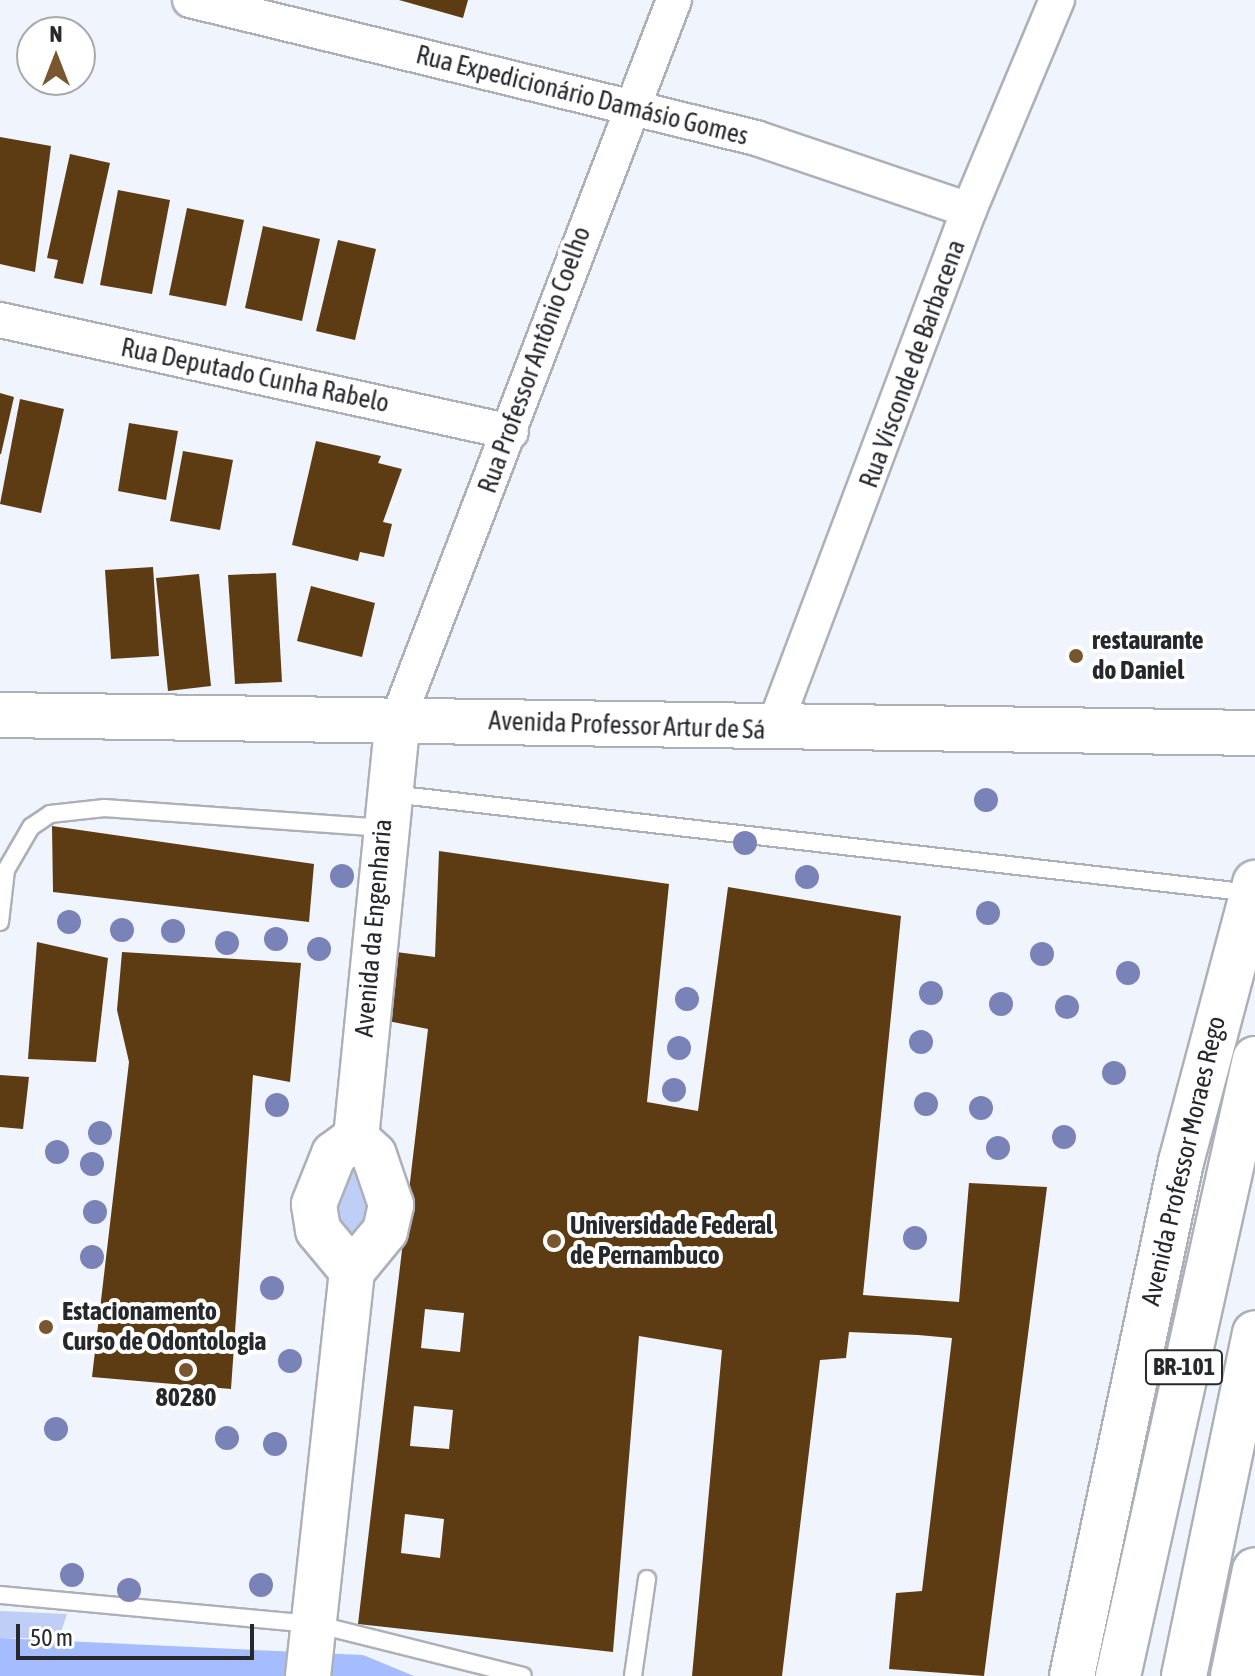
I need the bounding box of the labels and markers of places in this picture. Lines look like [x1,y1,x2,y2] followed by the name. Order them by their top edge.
[1092,625,1204,686] place label: restaurante do Daniel
[1067,647,1085,665] marker: restaurante do Daniel
[570,1210,773,1272] place label: Universidade Federal de Pernambuco
[545,1232,563,1250] marker: Universidade Federal de Pernambuco
[62,1296,266,1358] place label: Estacionamento Curso de Odontologia
[37,1318,55,1336] marker: Estacionamento Curso de Odontologia
[177,1361,195,1379] marker: 80280
[155,1382,217,1414] place label: 80280

